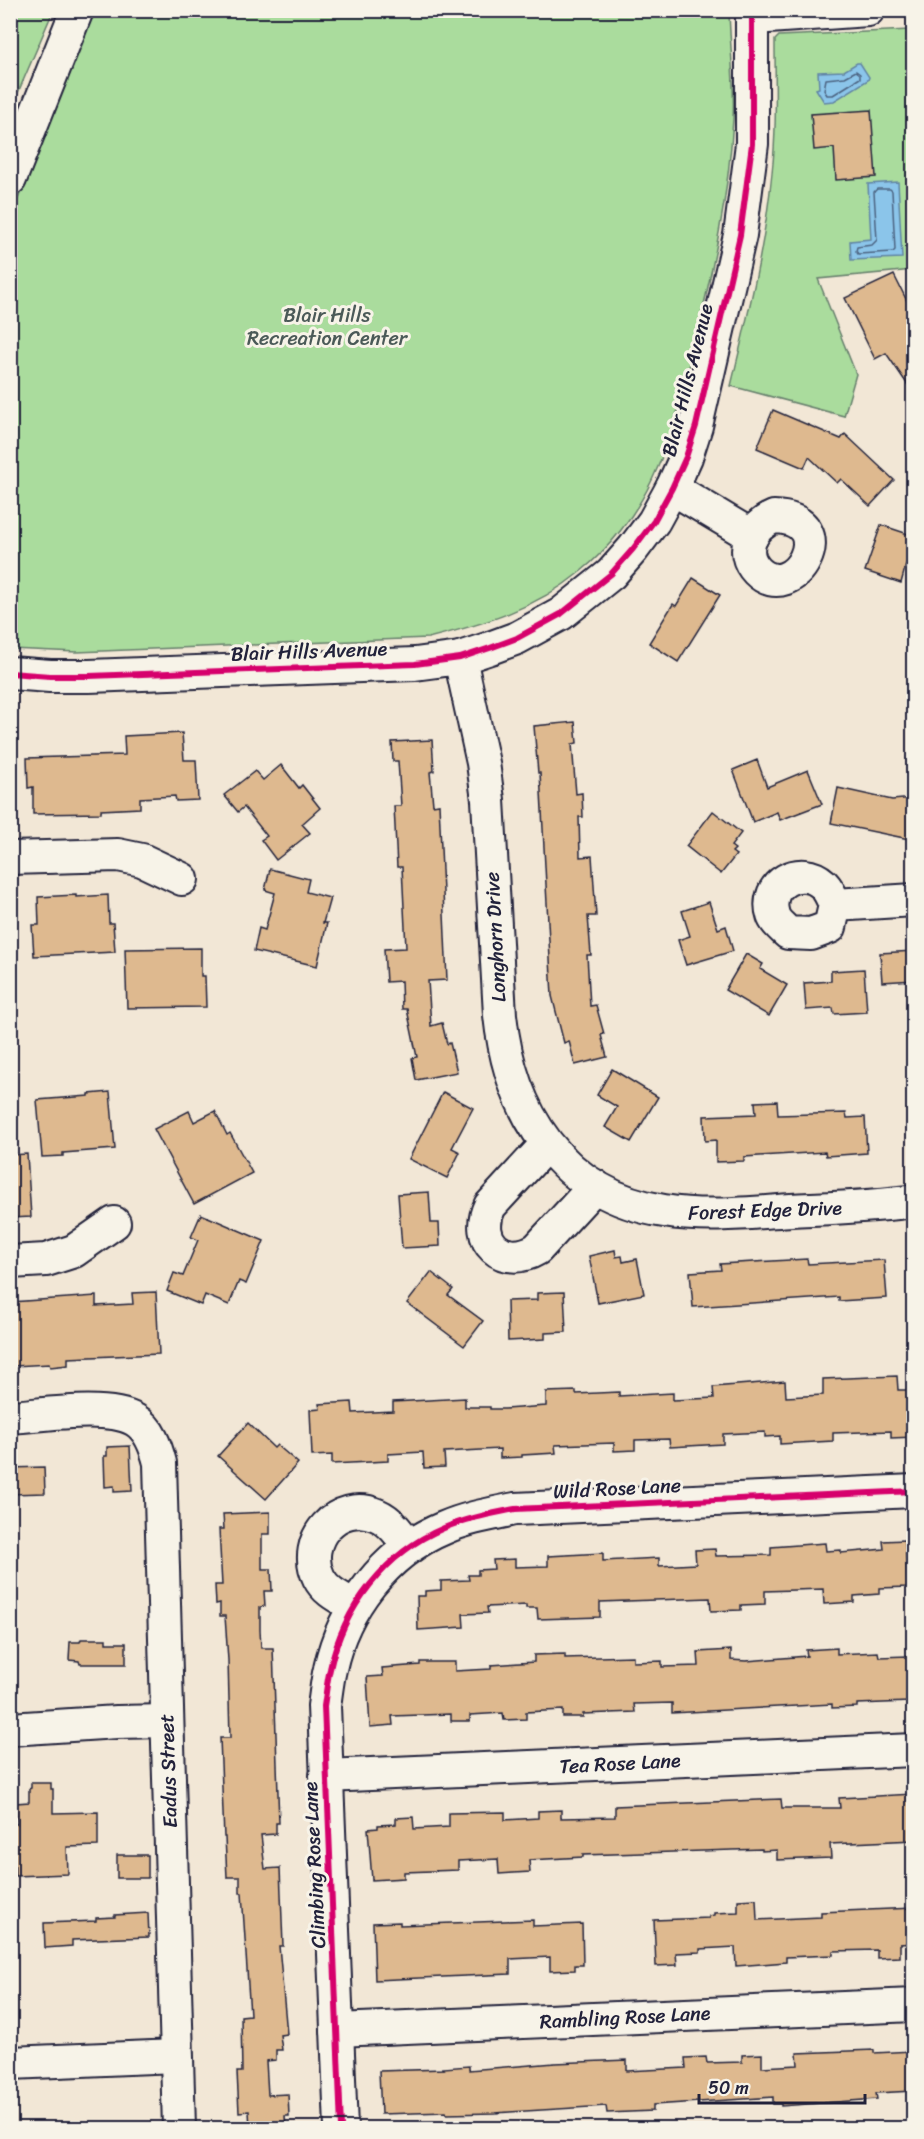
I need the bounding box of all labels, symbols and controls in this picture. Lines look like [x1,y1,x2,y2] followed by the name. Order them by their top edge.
[247,298,409,356] park label: Blair Hills Recreation Center
[652,300,723,460] street label: Blair Hills Avenue
[230,631,388,672] street label: Blair Hills Avenue
[475,871,516,1003] street label: Longhorn Drive
[688,1190,843,1231] street label: Forest Edge Drive
[552,1468,682,1509] street label: Wild Rose Lane
[149,1713,188,1829] street label: Eadus Street
[559,1743,682,1784] street label: Tea Rose Lane
[293,1780,336,1949] street label: Climbing Rose Lane
[539,1996,712,2039] street label: Rambling Rose Lane
[699,2067,866,2105] scale bar
[708,2072,749,2104] text: 50 m

